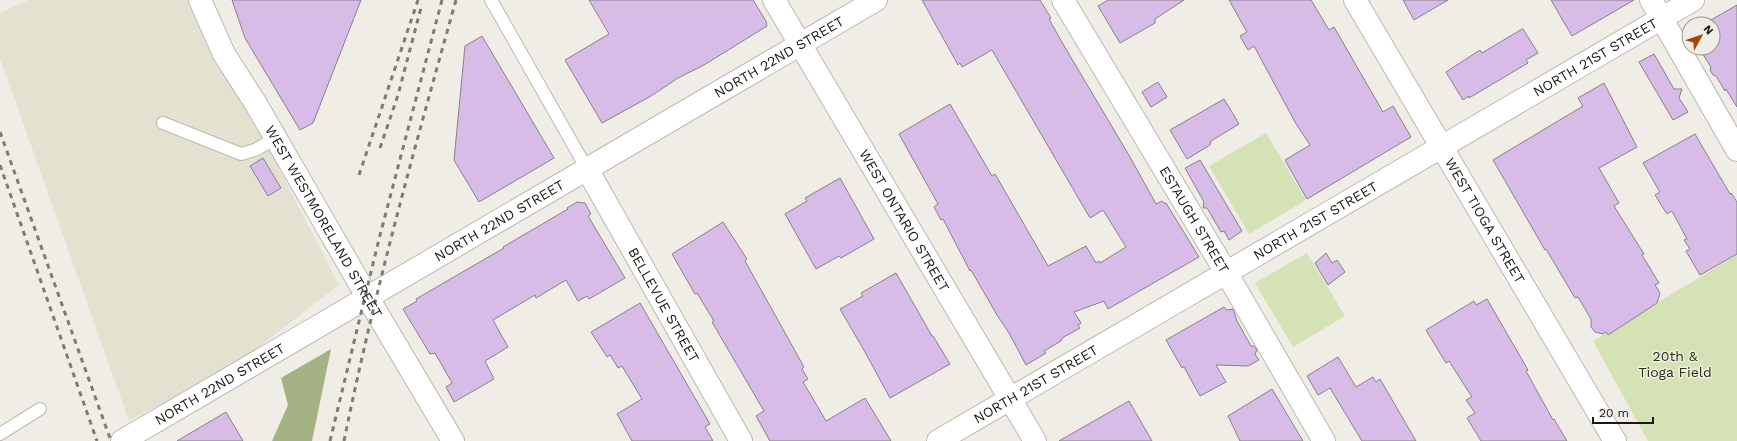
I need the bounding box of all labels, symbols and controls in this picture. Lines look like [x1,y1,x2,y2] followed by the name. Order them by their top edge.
[711,12,847,101] street label: NORTH 22ND STREET
[1530,14,1661,100] street label: NORTH 21ST STREET
[1681,16,1721,56] north arrow
[1701,23,1716,37] text: N
[262,123,386,321] street label: WEST WESTMORELAND STREET
[856,146,953,295] street label: WEST ONTARIO STREET
[1442,155,1528,287] street label: WEST TIOGA STREET
[1156,163,1233,276] street label: ESTAUGH STREET
[432,176,567,265] street label: NORTH 22ND STREET
[1250,178,1381,263] street label: NORTH 21ST STREET
[625,245,703,365] street label: BELLEVUE STREET
[152,340,288,428] street label: NORTH 22ND STREET
[971,341,1101,426] street label: NORTH 21ST STREET
[1638,348,1712,380] park label: 20th & Tioga Field
[1593,399,1653,425] scale bar
[1599,406,1629,420] text: 20 m

